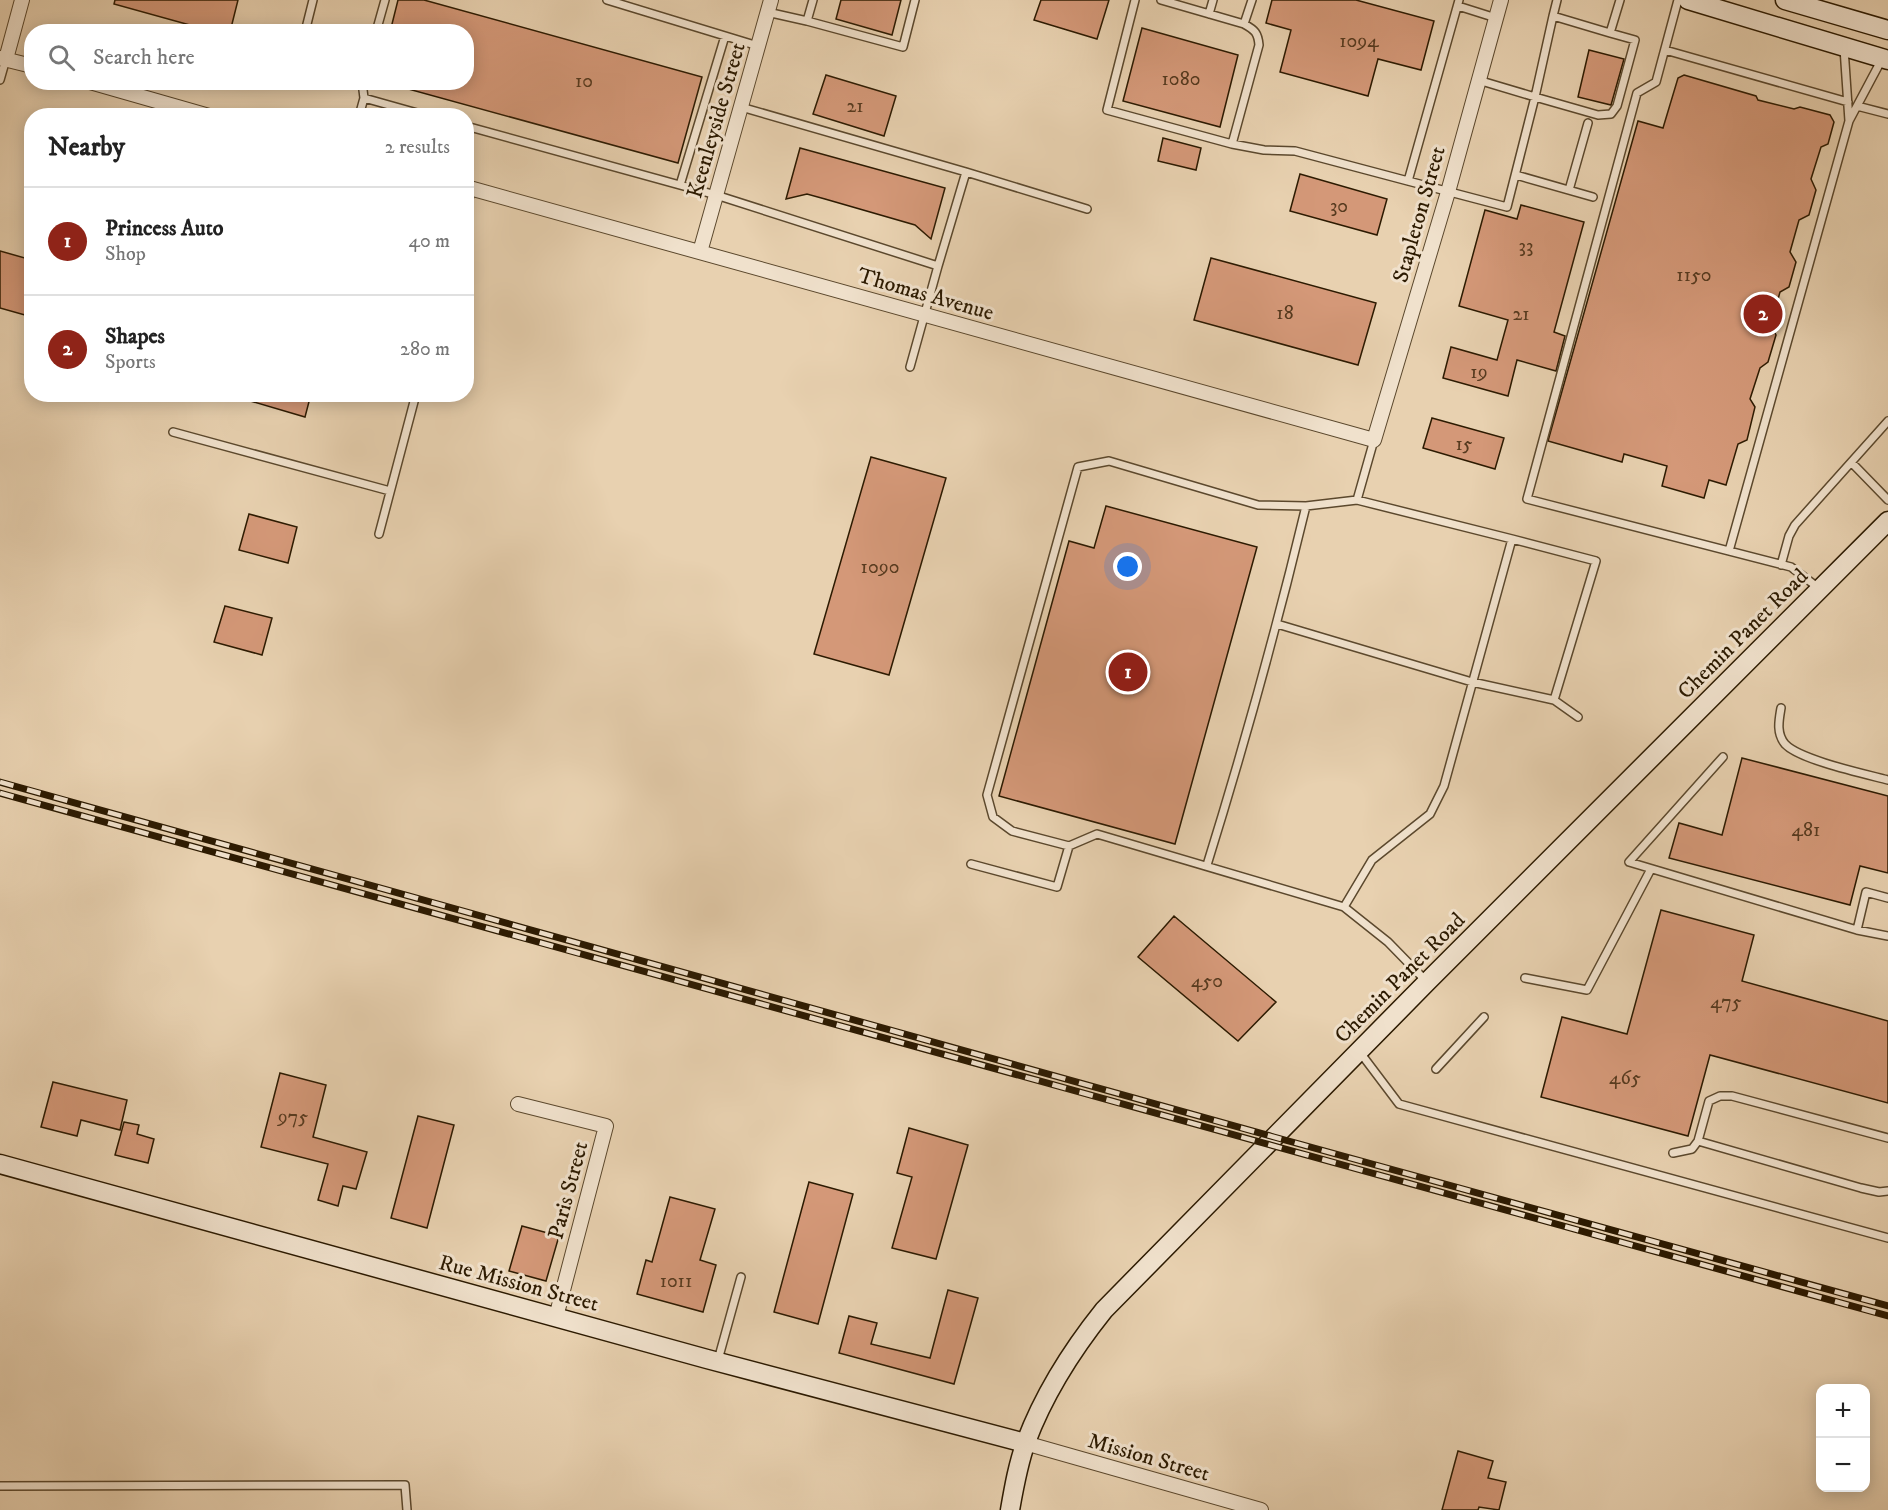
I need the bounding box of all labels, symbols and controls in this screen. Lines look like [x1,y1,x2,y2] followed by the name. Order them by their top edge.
[24,24,474,90] search box
[1339,29,1379,54] house number: 1094
[681,39,752,201] street label: Keenleyside Street
[45,41,78,74] icon: search
[93,44,195,71] text: Search here
[1162,67,1200,92] house number: 1080
[575,69,593,94] house number: 10
[846,94,864,119] house number: 21
[48,131,125,164] text: Nearby
[385,135,450,160] text: 2 results
[1387,143,1452,286] street label: Stapleton Street
[1330,194,1348,219] house number: 30
[105,215,223,242] text: Princess Auto
[64,229,71,254] text: 1
[408,229,450,254] text: 40 m
[1519,234,1533,259] house number: 33
[105,242,146,267] text: Shop
[854,262,997,327] street label: Thomas Avenue
[1676,263,1712,288] house number: 1150
[1744,292,1782,336] pin: 2
[1276,301,1294,326] house number: 18
[1512,302,1530,327] house number: 21
[105,323,165,350] text: Shapes
[63,337,72,362] text: 2
[400,337,450,362] text: 280 m
[105,350,156,375] text: Sports
[1470,360,1488,385] house number: 19
[1455,432,1473,457] house number: 15
[1113,552,1142,581] your location
[861,555,899,580] house number: 1090
[1672,563,1814,705] street label: Chemin Panet Road
[1108,650,1148,694] pin: 1
[1792,818,1820,843] house number: 481
[1329,907,1471,1049] street label: Chemin Panet Road
[1191,969,1223,994] house number: 450
[1710,990,1742,1015] house number: 475
[1609,1066,1641,1091] house number: 465
[277,1105,308,1130] house number: 975
[542,1139,594,1242] street label: Paris Street
[436,1249,601,1318] street label: Rue Mission Street
[660,1269,692,1294] house number: 1011
[1816,1384,1870,1492] map controls
[1816,1384,1870,1438] button: +
[1085,1427,1212,1488] street label: Mission Street
[1816,1438,1870,1492] button: −

